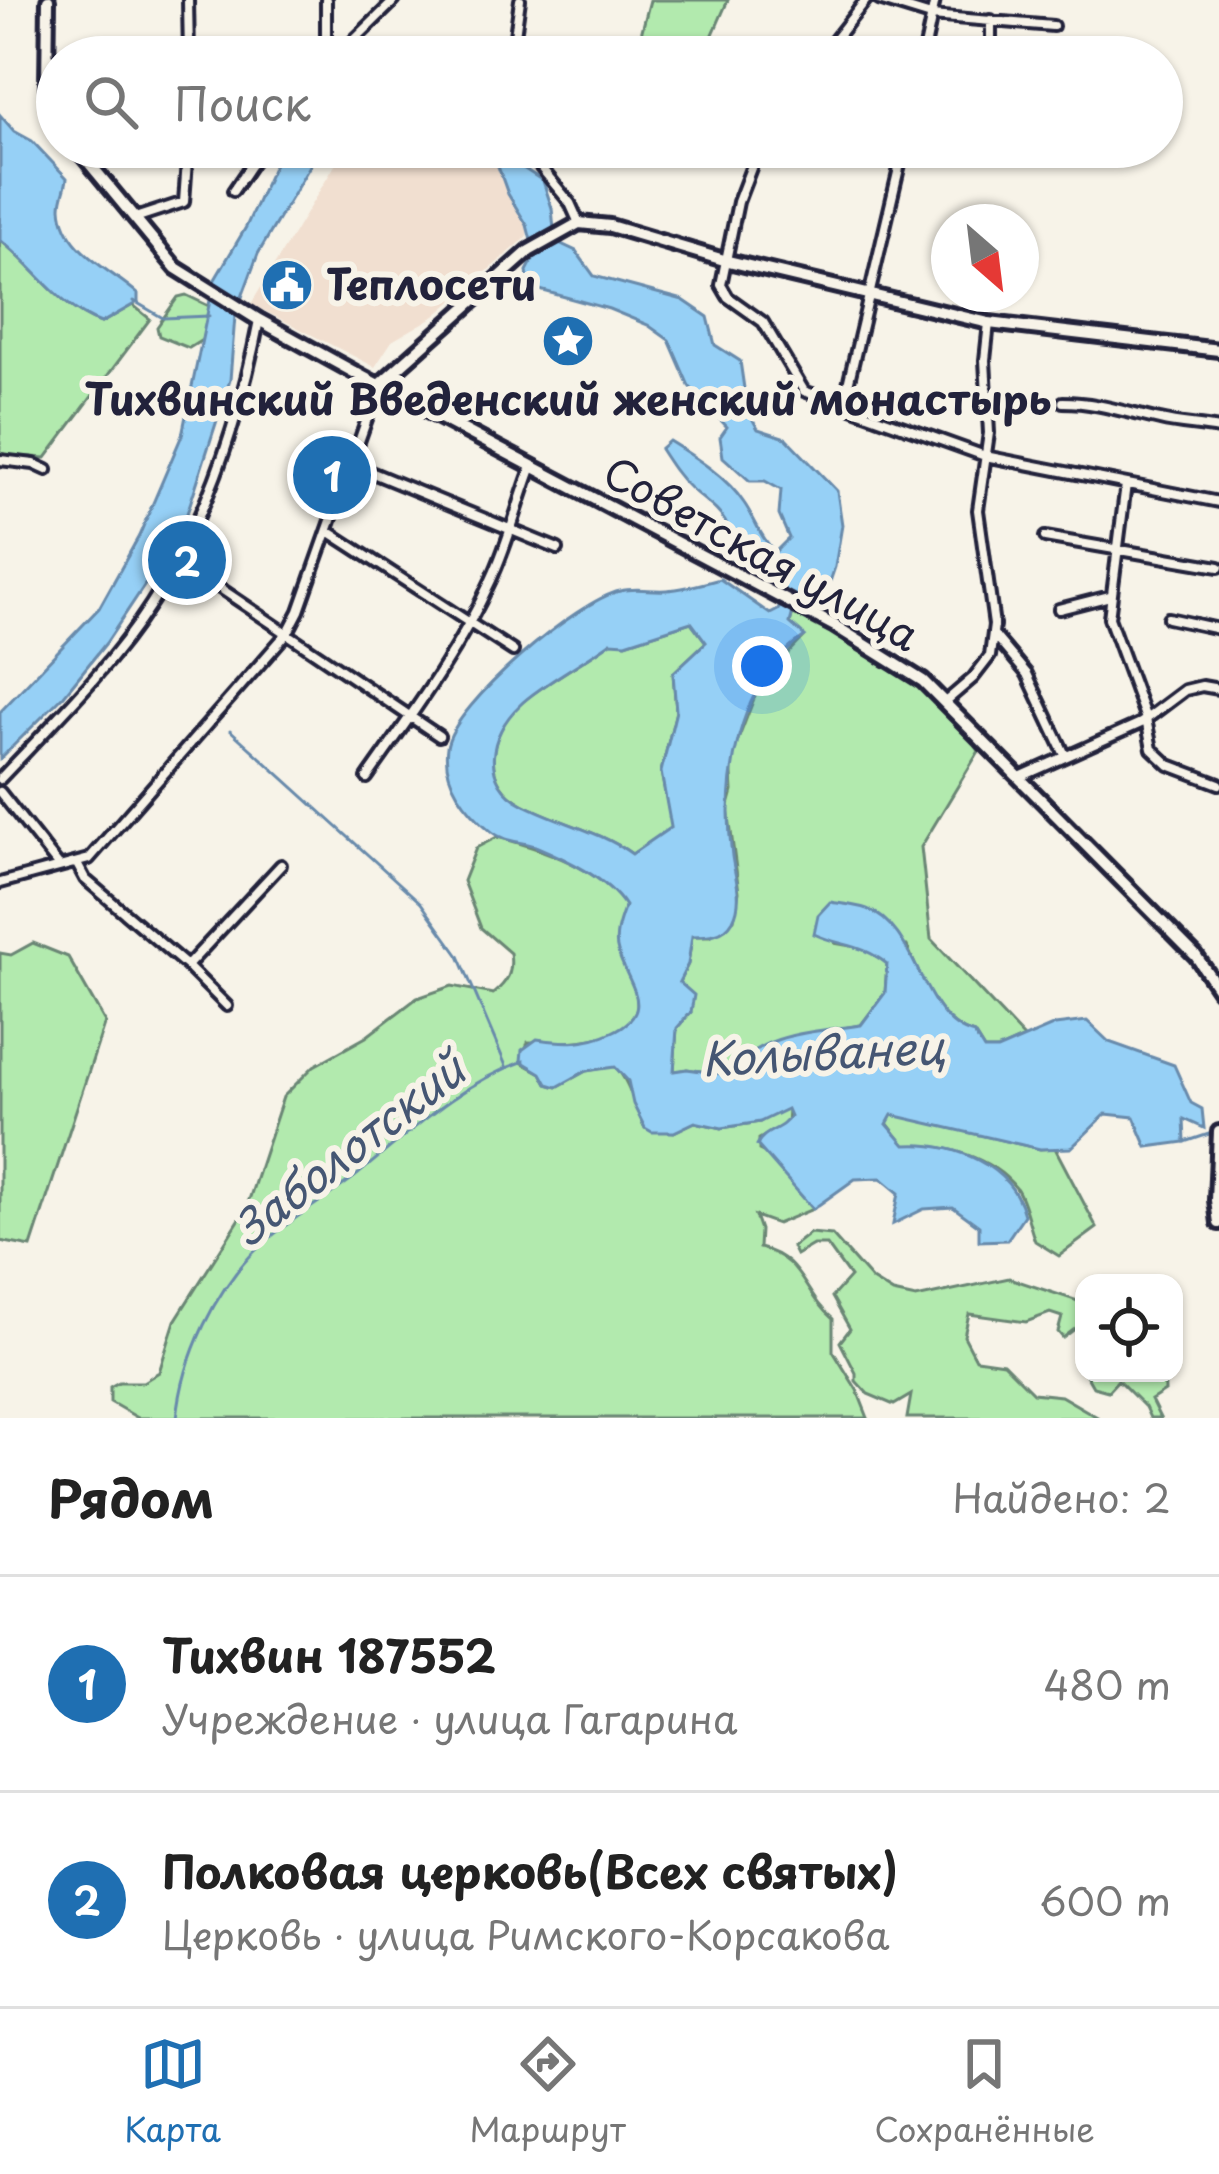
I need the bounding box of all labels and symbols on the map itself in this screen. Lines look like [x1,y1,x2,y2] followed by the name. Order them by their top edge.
[931,204,1039,312] north arrow
[326,251,537,314] place label: Теплосети
[259,257,315,313] public building icon: Теплосети
[540,313,596,369] place icon: Тихвинский Введенский женский монастырь
[84,366,1052,429] place label: Тихвинский Введенский женский монастырь
[293,430,371,520] pin: 1
[593,439,932,665] street label: Советская улица
[148,515,226,605] pin: 2
[732,636,792,696] your location
[700,1011,947,1091] water label: Колыванец
[217,1032,482,1260] water label: Заболотский

